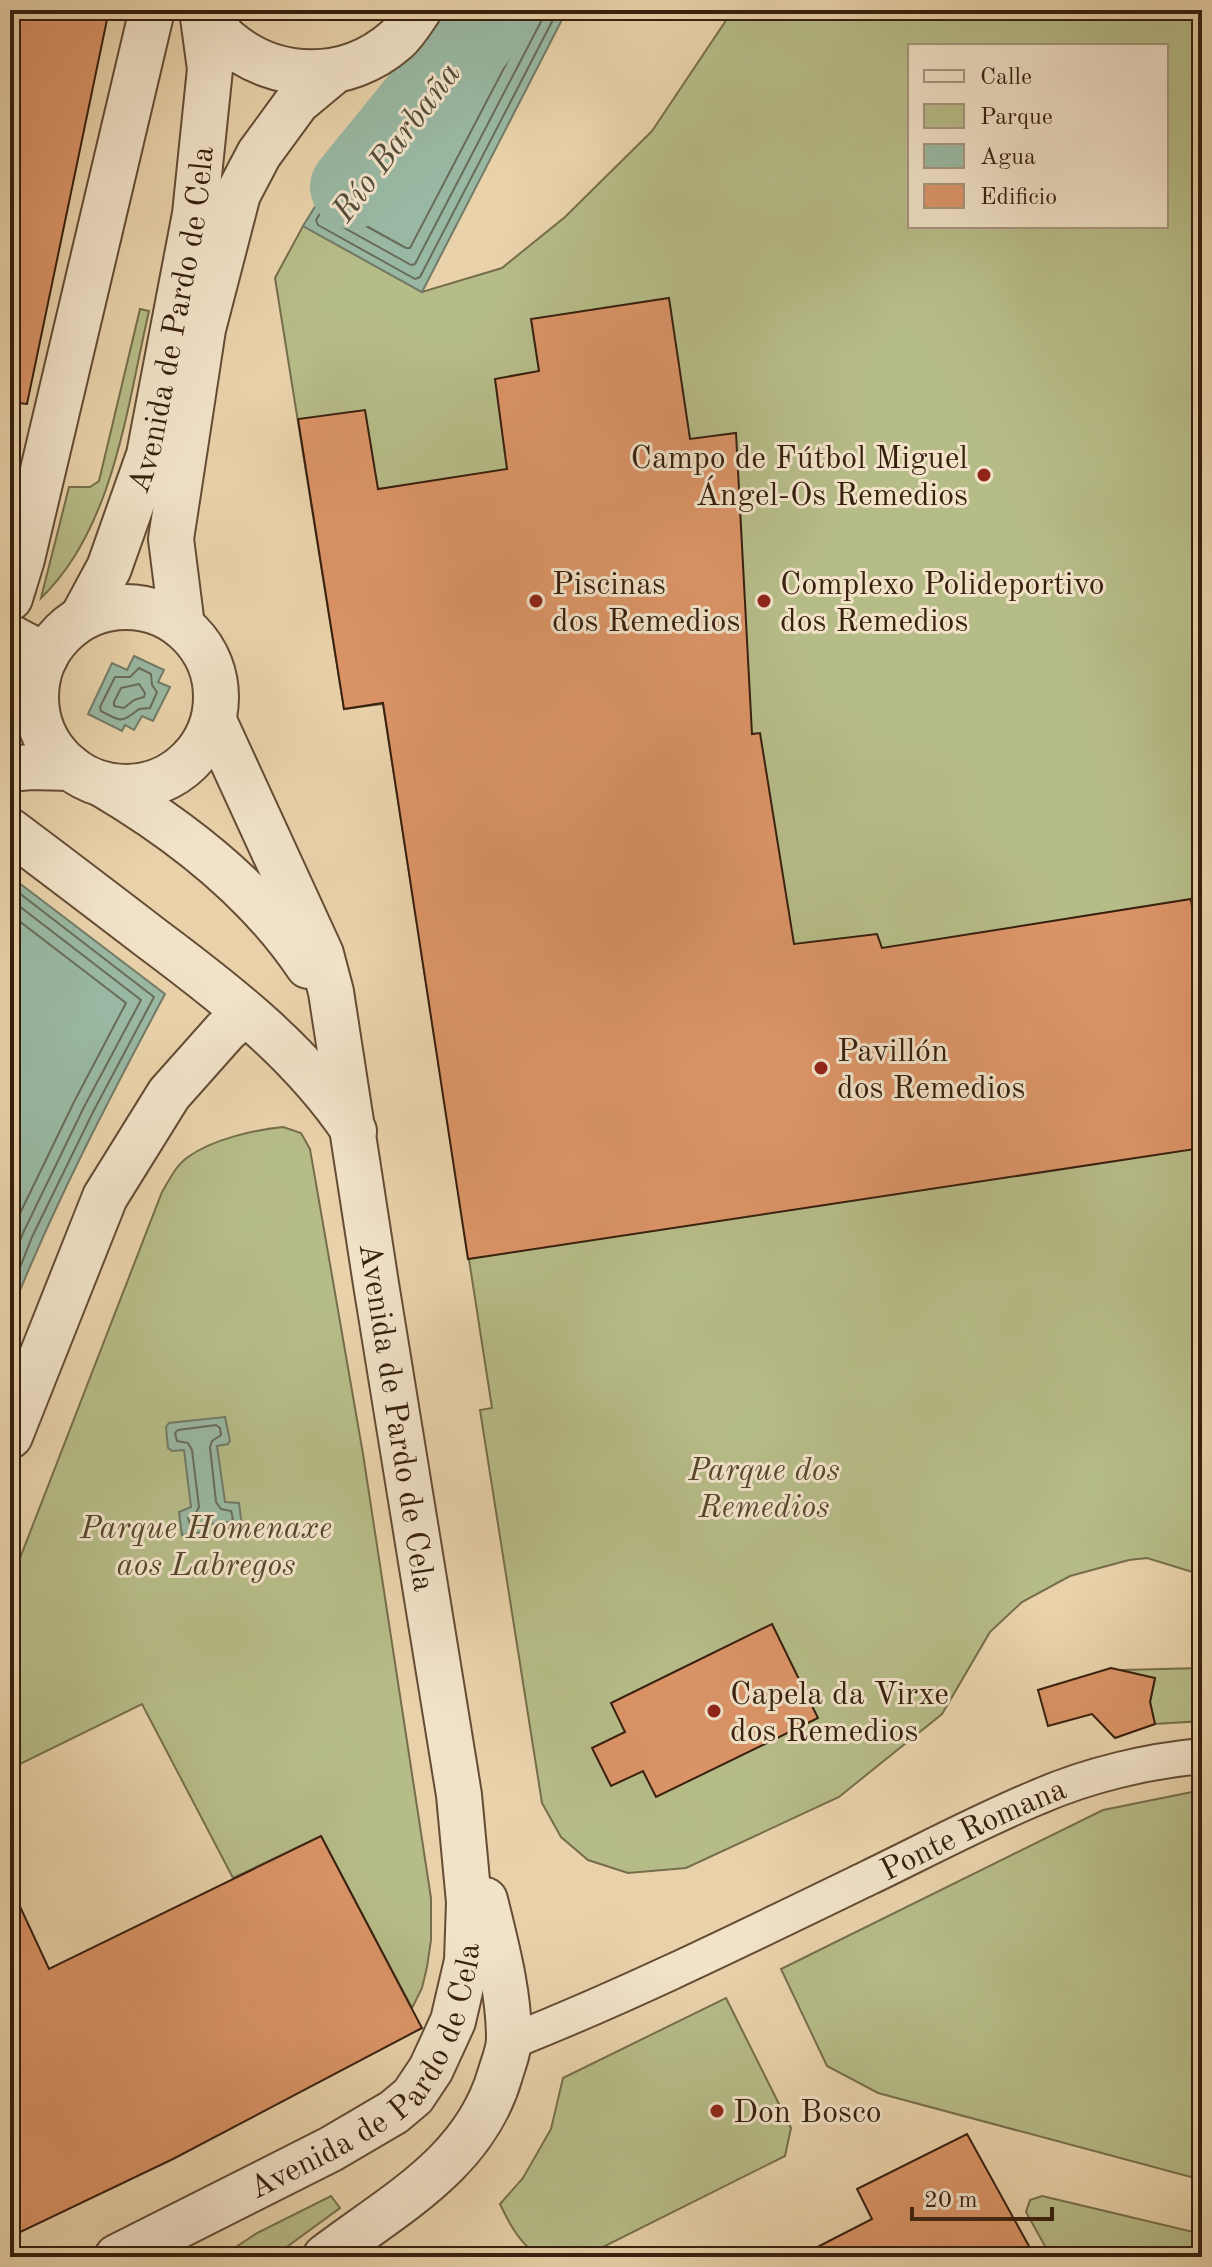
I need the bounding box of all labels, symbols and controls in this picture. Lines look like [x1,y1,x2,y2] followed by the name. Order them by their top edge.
[908,44,1168,228] legend
[326,57,468,230] water label: Río Barbaña
[980,66,1032,90] text: Calle
[980,106,1053,130] text: Parque
[124,145,221,498] street label: Avenida de Pardo de Cela
[980,146,1036,170] text: Agua
[980,186,1057,210] text: Edificio
[631,444,968,513] place label: Campo de Fútbol Miguel Ángel-Os Remedios
[975,466,993,484] marker: Campo de Fútbol Miguel Ángel-Os Remedios
[552,570,740,639] place label: Piscinas dos Remedios
[780,570,1105,639] place label: Complexo Polideportivo dos Remedios
[527,592,545,610] marker: Piscinas dos Remedios
[755,592,773,610] marker: Complexo Polideportivo dos Remedios
[837,1037,1025,1106] place label: Pavillón dos Remedios
[812,1059,830,1077] marker: Pavillón dos Remedios
[352,1241,438,1594] street label: Avenida de Pardo de Cela
[687,1456,840,1525] park label: Parque dos Remedios
[79,1514,332,1583] park label: Parque Homenaxe aos Labregos
[730,1680,949,1749] place label: Capela da Virxe dos Remedios
[705,1702,723,1720] marker: Capela da Virxe dos Remedios
[876,1774,1071,1888] street label: Ponte Romana
[245,1943,487,2206] street label: Avenida de Pardo de Cela
[733,2098,882,2130] place label: Don Bosco
[708,2102,726,2120] marker: Don Bosco
[912,2171,1052,2221] scale bar
[924,2189,978,2213] text: 20 m

